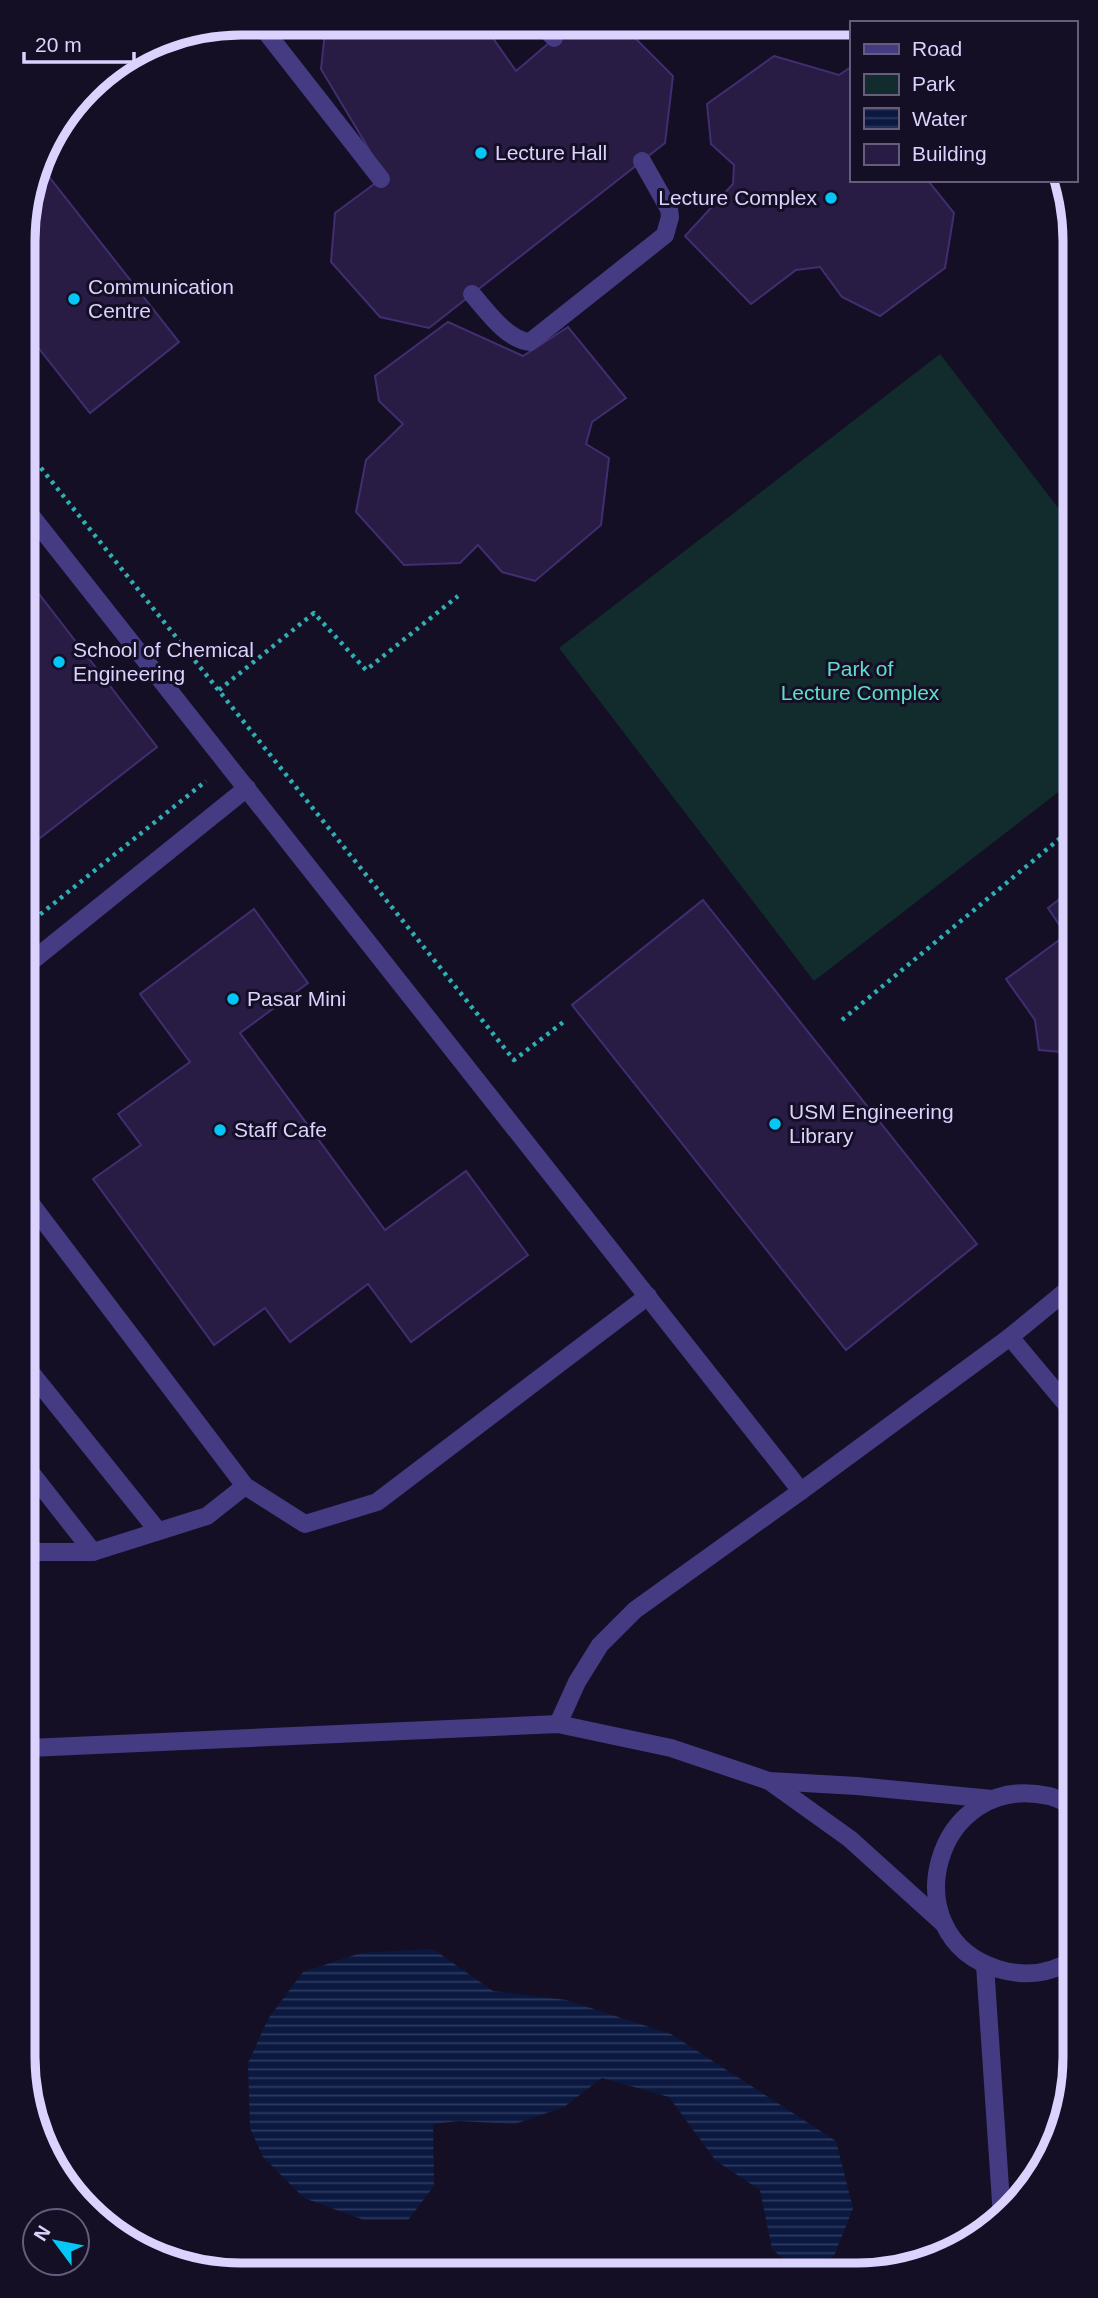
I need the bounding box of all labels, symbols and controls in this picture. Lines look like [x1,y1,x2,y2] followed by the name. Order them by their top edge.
[24,21,135,65] scale bar
[850,21,1077,182] legend
[35,33,82,56] text: 20 m
[912,37,962,60] text: Road
[912,72,956,95] text: Park
[912,107,967,130] text: Water
[495,141,607,164] place label: Lecture Hall
[912,142,987,165] text: Building
[473,145,489,161] marker: Lecture Hall
[658,186,817,209] place label: Lecture Complex
[823,190,839,206] marker: Lecture Complex
[88,275,234,322] place label: Communication Centre
[66,291,82,307] marker: Communication Centre
[73,638,254,685] place label: School of Chemical Engineering
[51,654,67,670] marker: School of Chemical Engineering
[781,657,940,704] park label: Park of Lecture Complex
[247,987,346,1010] place label: Pasar Mini
[225,991,241,1007] marker: Pasar Mini
[789,1100,954,1147] place label: USM Engineering Library
[767,1116,783,1132] marker: USM Engineering Library
[234,1118,327,1141] place label: Staff Cafe
[212,1122,228,1138] marker: Staff Cafe
[21,2207,91,2277] north arrow
[29,2222,55,2245] text: N

